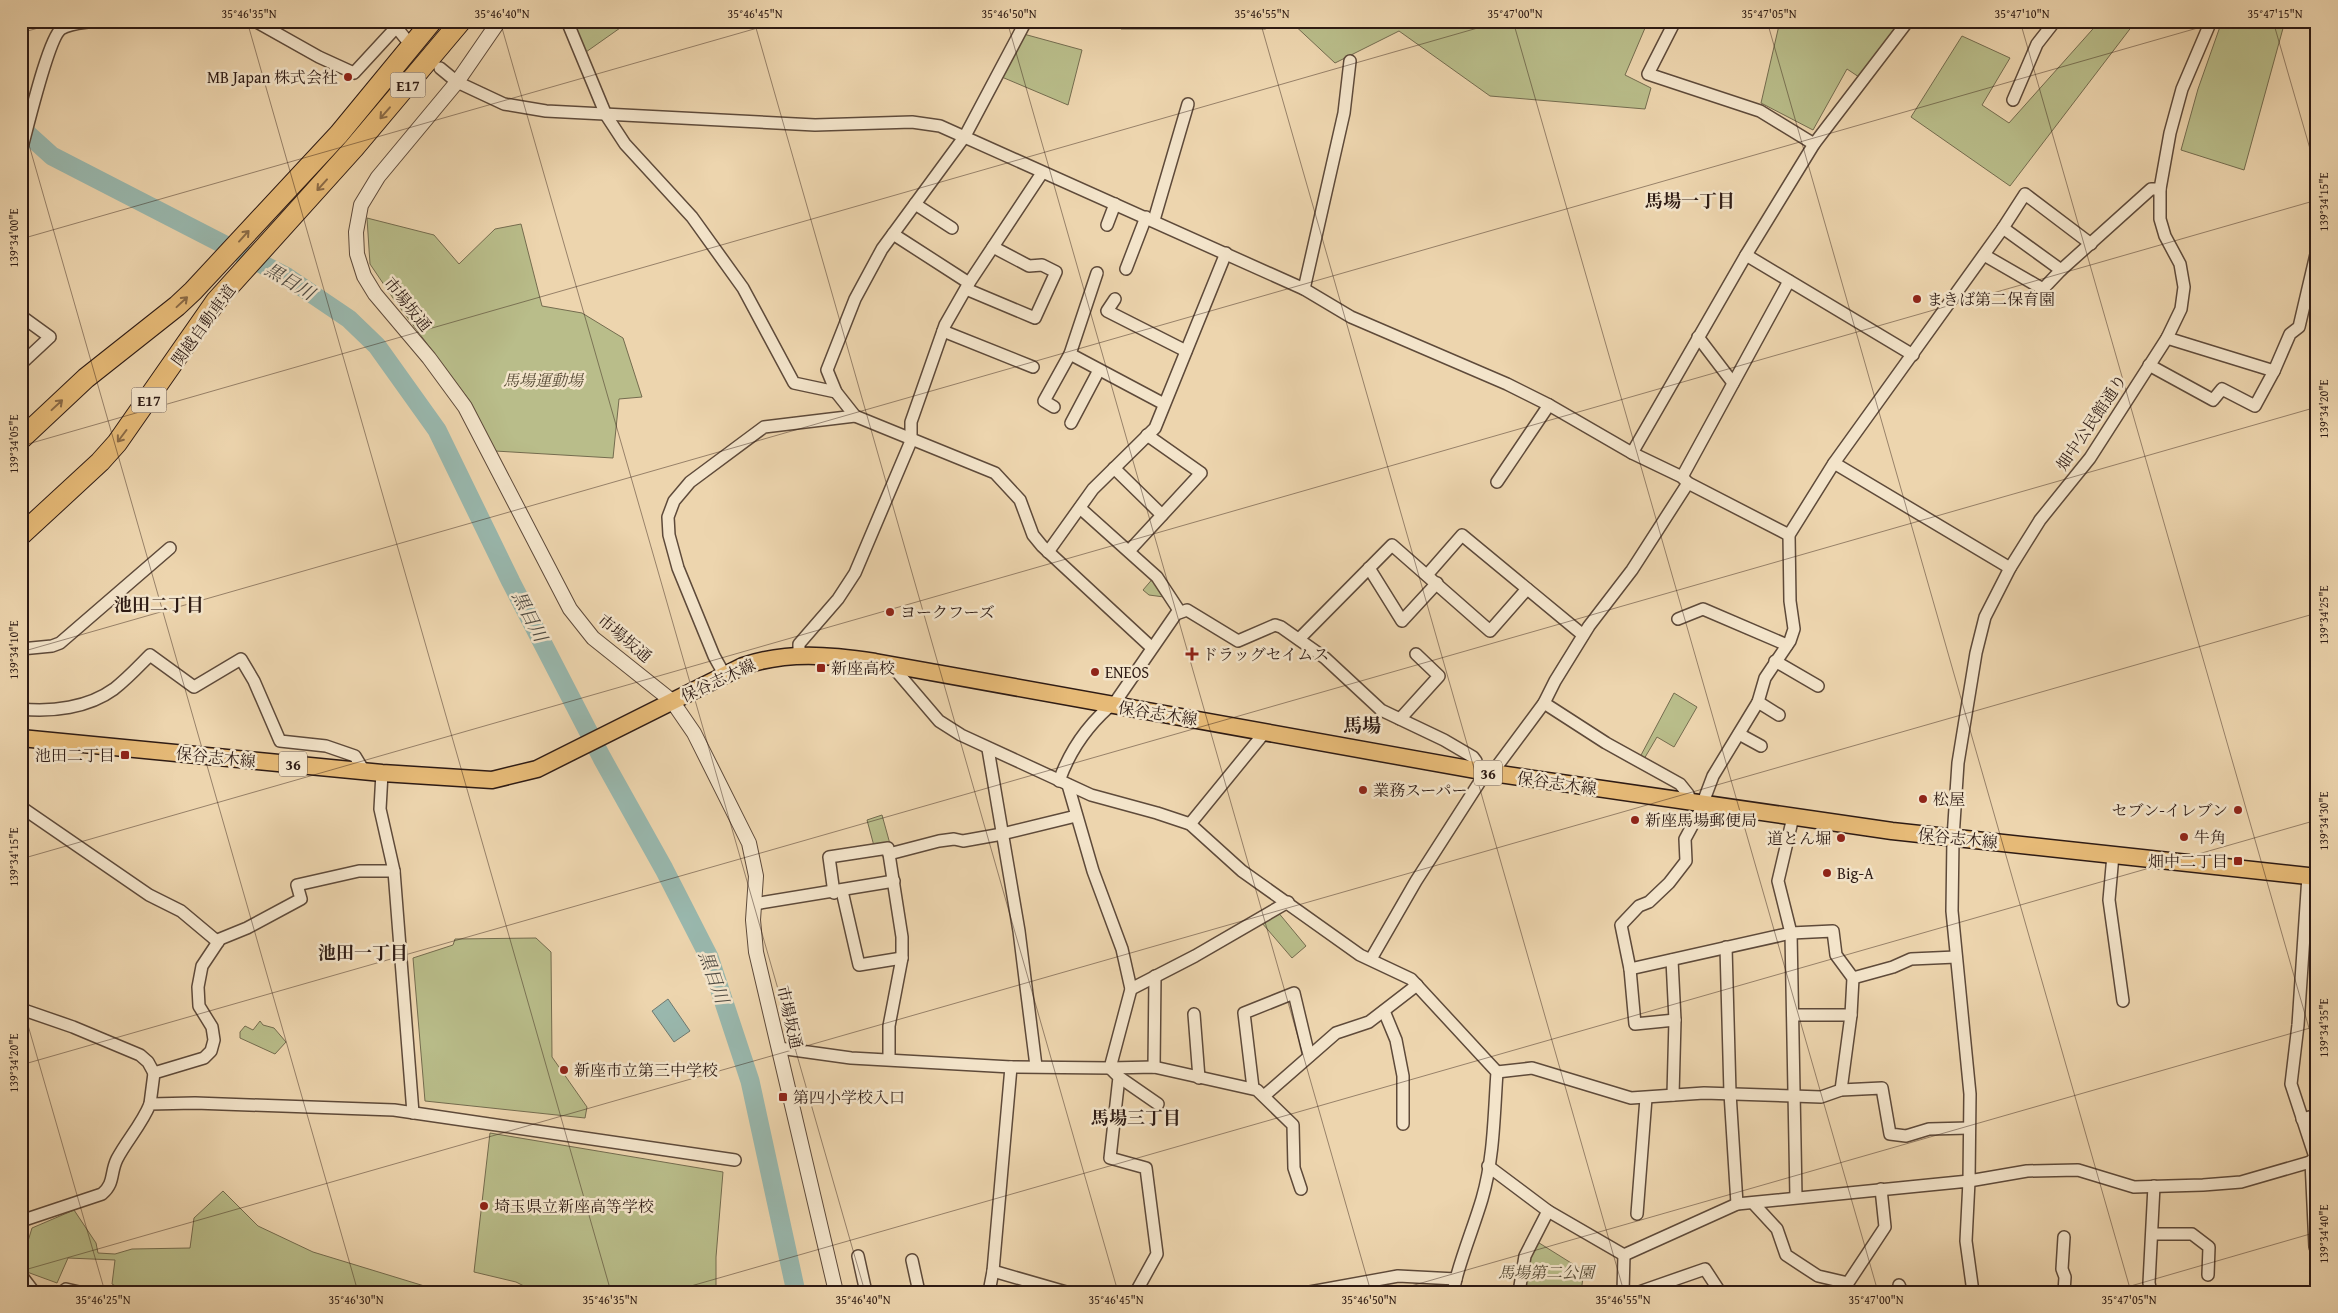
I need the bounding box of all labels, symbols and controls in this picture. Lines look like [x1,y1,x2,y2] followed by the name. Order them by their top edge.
[221,5,277,22] text: 35°46'35"N
[474,5,530,22] text: 35°46'40"N
[727,5,783,22] text: 35°46'45"N
[981,5,1037,22] text: 35°46'50"N
[1234,5,1290,22] text: 35°46'55"N
[1487,5,1543,22] text: 35°47'00"N
[1741,5,1797,22] text: 35°47'05"N
[1994,5,2050,22] text: 35°47'10"N
[2247,5,2303,22] text: 35°47'15"N
[207,65,338,89] place label: MB Japan 株式会社
[342,71,354,83] marker: MB Japan 株式会社
[390,72,426,98] road number: E17
[379,106,391,119] one-way arrow
[2315,172,2332,232] text: 139°34'15"E
[316,178,327,191] one-way arrow
[1645,187,1735,214] district label: 馬場一丁目
[5,208,22,268] text: 139°34'00"E
[238,229,250,242] one-way arrow
[260,256,322,308] water label: 黒目川
[379,272,437,336] street label: 市場坂通
[165,279,241,371] street label: 関越自動車道
[1927,287,2055,311] place label: まきば第二保育園
[1911,293,1923,305] marker: まきば第二保育園
[175,296,188,308] one-way arrow
[503,368,585,392] park label: 馬場運動場
[2050,369,2132,475] street label: 畑中公民館通り
[2315,379,2332,439] text: 139°34'20"E
[132,388,166,412] road number: E17
[50,399,63,411] one-way arrow
[5,414,22,474] text: 139°34'05"E
[117,429,127,443] one-way arrow
[2315,585,2332,645] text: 139°34'25"E
[506,586,555,648] water label: 黒目川
[114,591,204,618] district label: 池田二丁目
[900,600,995,624] place label: ヨークフーズ
[884,606,896,618] marker: ヨークフーズ
[593,608,657,668] street label: 市場坂通
[5,620,22,680] text: 139°34'10"E
[1202,642,1329,666] place label: ドラッグセイムス
[1186,648,1198,660] marker: ドラッグセイムス
[677,652,759,708] street label: 保谷志木線
[831,656,895,680] place label: 新座高校
[1105,660,1149,684] place label: ENEOS
[815,662,827,674] marker: 新座高校
[1089,666,1101,678] marker: ENEOS
[1117,695,1199,731] street label: 保谷志木線
[1343,711,1381,739] district label: 馬場
[175,741,257,773] street label: 保谷志木線
[35,743,115,767] place label: 池田二丁目
[119,749,131,761] marker: 池田二丁目
[279,752,307,776] road number: 36
[1474,760,1502,786] road number: 36
[1516,766,1598,800] street label: 保谷志木線
[1373,778,1467,802] place label: 業務スーパー
[1357,784,1369,796] marker: 業務スーパー
[1933,787,1965,811] place label: 松屋
[2315,791,2332,851] text: 139°34'30"E
[1917,793,1929,805] marker: 松屋
[2112,798,2228,822] place label: セブン-イレブン
[2232,804,2244,816] marker: セブン-イレブン
[1645,808,1757,832] place label: 新座馬場郵便局
[1629,814,1641,826] marker: 新座馬場郵便局
[1917,822,1999,854] street label: 保谷志木線
[2194,825,2226,849] place label: 牛角
[1767,826,1831,850] place label: 道とん堀
[5,827,22,887] text: 139°34'15"E
[2178,831,2190,843] marker: 牛角
[1835,832,1847,844] marker: 道とん堀
[2148,849,2228,873] place label: 畑中二丁目
[2232,855,2244,867] marker: 畑中二丁目
[1837,861,1874,885] place label: Big-A
[1821,867,1833,879] marker: Big-A
[318,939,408,966] district label: 池田一丁目
[692,947,737,1009] water label: 黒目川
[771,983,809,1051] street label: 市場坂通
[2315,998,2332,1058] text: 139°34'35"E
[5,1033,22,1093] text: 139°34'20"E
[574,1058,718,1082] place label: 新座市立第三中学校
[558,1064,570,1076] marker: 新座市立第三中学校
[793,1085,905,1109] place label: 第四小学校入口
[777,1091,789,1103] marker: 第四小学校入口
[1091,1104,1181,1131] district label: 馬場三丁目
[494,1194,654,1218] place label: 埼玉県立新座高等学校
[478,1200,490,1212] marker: 埼玉県立新座高等学校
[2315,1204,2332,1264] text: 139°34'40"E
[1498,1260,1597,1284] park label: 馬場第二公園
[75,1291,131,1308] text: 35°46'25"N
[328,1291,384,1308] text: 35°46'30"N
[582,1291,638,1308] text: 35°46'35"N
[835,1291,891,1308] text: 35°46'40"N
[1088,1291,1144,1308] text: 35°46'45"N
[1341,1291,1397,1308] text: 35°46'50"N
[1595,1291,1651,1308] text: 35°46'55"N
[1848,1291,1904,1308] text: 35°47'00"N
[2101,1291,2157,1308] text: 35°47'05"N

